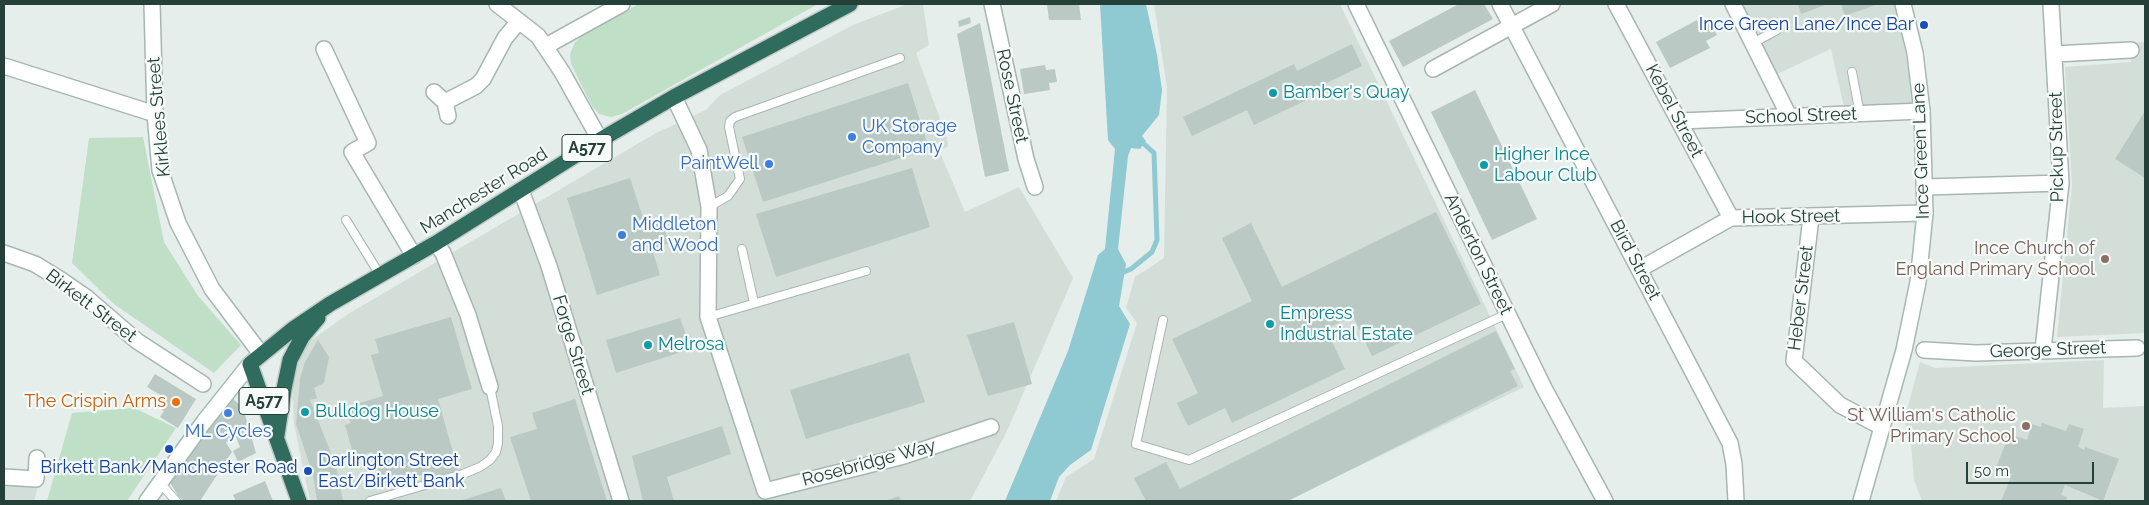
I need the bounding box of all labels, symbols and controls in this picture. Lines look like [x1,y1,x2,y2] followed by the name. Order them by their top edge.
[1699,14,1914,36] place label: Ince Green Lane/Ince Bar
[1918,19,1930,31] marker: Ince Green Lane/Ince Bar
[991,47,1033,145] street label: Rose Street
[143,56,175,178] street label: Kirklees Street
[1640,61,1708,161] street label: Kebel Street
[1283,82,1409,104] place label: Bamber's Quay
[1908,82,1934,220] street label: Ince Green Lane
[1267,87,1279,99] marker: Bamber's Quay
[2045,91,2069,203] street label: Pickup Street
[1745,103,1857,129] street label: School Street
[862,116,957,158] place label: UK Storage Company
[846,131,858,143] marker: UK Storage Company
[562,134,612,162] road number: A577
[416,143,552,239] street label: Manchester Road
[1494,144,1597,186] place label: Higher Ince Labour Club
[680,153,759,175] place label: PaintWell
[763,158,775,170] marker: PaintWell
[1478,159,1490,171] marker: Higher Ince Labour Club
[1439,190,1517,318] street label: Anderton Street
[1742,205,1840,229] street label: Hook Street
[632,214,718,256] place label: Middleton and Wood
[1605,216,1665,304] street label: Bird Street
[616,229,628,241] marker: Middleton and Wood
[1895,238,2095,280] place label: Ince Church of England Primary School
[1784,244,1818,352] street label: Heber Street
[2099,253,2111,265] marker: Ince Church of England Primary School
[41,265,141,347] street label: Birkett Street
[548,293,598,397] street label: Forge Street
[1280,303,1413,346] place label: Empress Industrial Estate
[1264,318,1276,330] marker: Empress Industrial Estate
[658,334,724,356] place label: Melrosa
[1989,337,2107,363] street label: George Street
[642,339,654,351] marker: Melrosa
[239,388,289,414] road number: A577
[24,391,166,413] place label: The Crispin Arms
[170,396,182,408] marker: The Crispin Arms
[315,401,439,423] place label: Bulldog House
[1847,405,2016,448] place label: St William's Catholic Primary School
[299,406,311,418] marker: Bulldog House
[222,407,234,419] marker: ML Cycles
[2020,420,2032,432] marker: St William's Catholic Primary School
[185,421,271,443] place label: ML Cycles
[800,435,938,491] street label: Rosebridge Way
[163,443,175,455] marker: Birkett Bank/Manchester Road
[318,450,465,492] place label: Darlington Street East/Birkett Bank
[1969,452,2096,484] scale bar
[40,457,298,479] place label: Birkett Bank/Manchester Road
[1974,462,2009,480] text: 50 m
[302,465,314,477] marker: Darlington Street East/Birkett Bank

